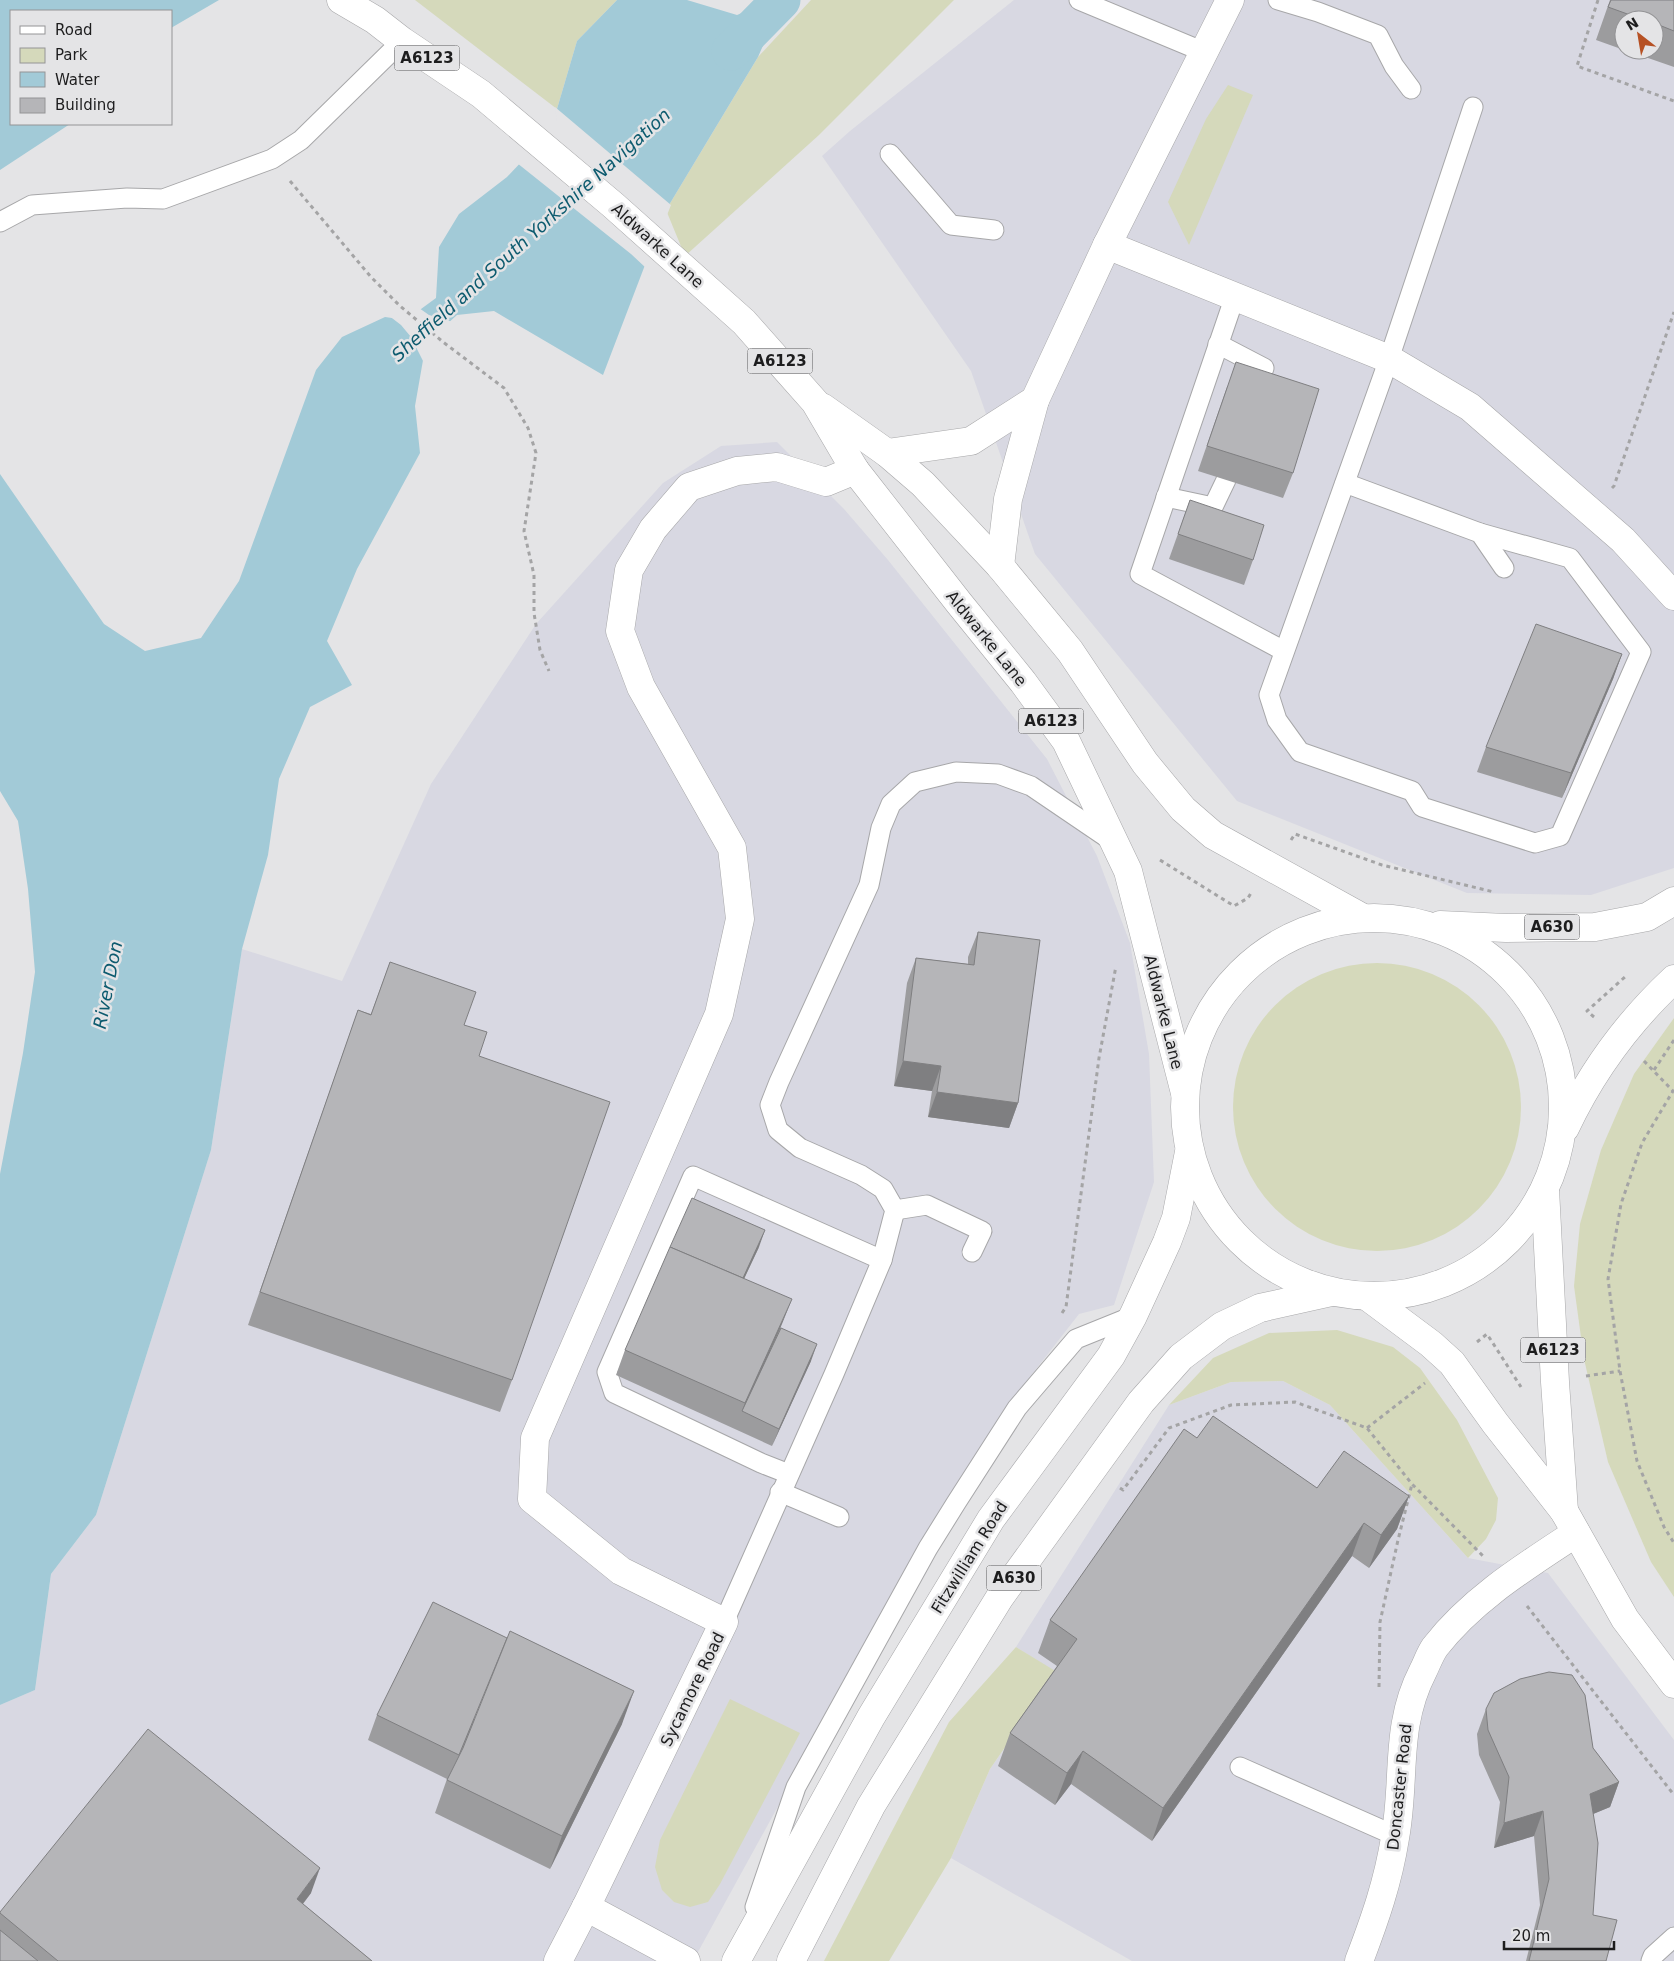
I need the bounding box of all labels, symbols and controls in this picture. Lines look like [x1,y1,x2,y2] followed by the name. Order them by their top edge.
[10,10,172,125] legend
[1614,10,1664,60] north arrow
[1623,14,1641,34] text: N
[55,21,93,39] text: Road
[55,46,88,64] text: Park
[394,46,460,70] road number: A6123
[55,71,100,89] text: Water
[55,96,116,114] text: Building
[387,104,674,365] water label: Sheffield and South Yorkshire Navigation
[608,199,708,292] street label: Aldwarke Lane
[748,348,812,374] road number: A6123
[942,587,1031,690] street label: Aldwarke Lane
[1018,708,1084,734] road number: A6123
[1524,914,1580,940] road number: A630
[89,939,126,1030] water label: River Don
[1140,953,1187,1071] street label: Aldwarke Lane
[1520,1338,1586,1362] road number: A6123
[927,1498,1012,1617] street label: Fitzwilliam Road
[986,1566,1042,1590] road number: A630
[657,1629,728,1750] street label: Sycamore Road
[1383,1723,1416,1851] street label: Doncaster Road
[1504,1918,1614,1950] scale bar
[1512,1927,1550,1945] text: 20 m

